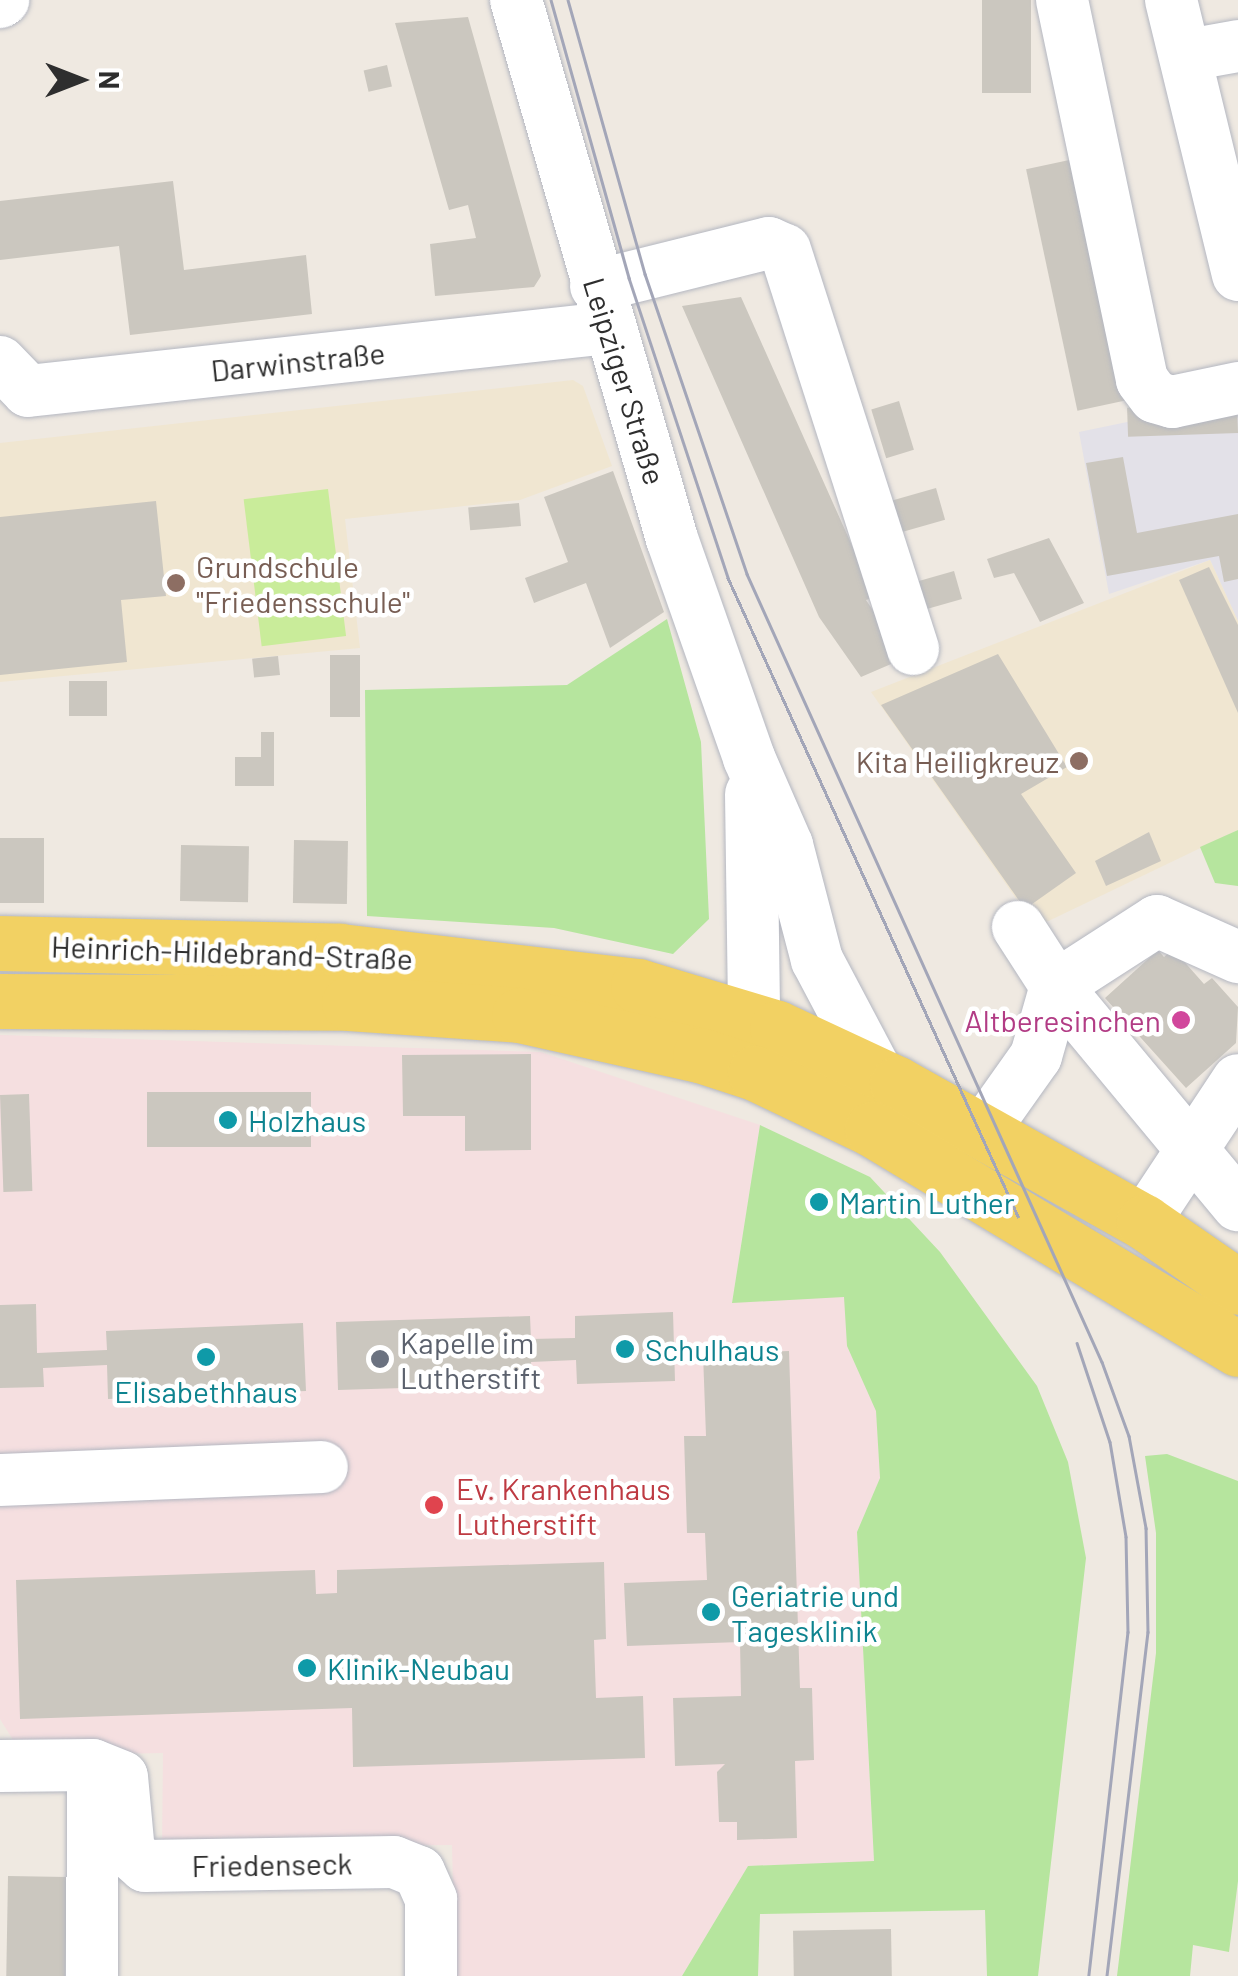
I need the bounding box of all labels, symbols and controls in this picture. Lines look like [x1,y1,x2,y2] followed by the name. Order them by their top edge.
[30,30,130,130] north arrow
[93,71,127,89] text: N
[576,273,674,489] street label: Leipziger Straße
[209,334,387,388] street label: Darwinstraße
[196,548,410,618] place label: Grundschule "Friedensschule"
[165,572,187,594] marker: Grundschule "Friedensschule"
[856,743,1059,779] place label: Kita Heiligkreuz
[1068,750,1090,772] marker: Kita Heiligkreuz
[50,928,414,976] street label: Heinrich-Hildebrand-Straße
[965,1002,1161,1038] place label: Altberesinchen
[1170,1009,1192,1031] marker: Altberesinchen
[248,1102,366,1138] place label: Holzhaus
[217,1109,239,1131] marker: Holzhaus
[839,1184,1015,1220] place label: Martin Luther
[808,1191,830,1213] marker: Martin Luther
[400,1324,541,1394] place label: Kapelle im Lutherstift
[645,1331,779,1367] place label: Schulhaus
[614,1338,636,1360] marker: Schulhaus
[195,1346,217,1368] marker: Elisabethhaus
[369,1348,391,1370] marker: Kapelle im Lutherstift
[114,1373,298,1409] place label: Elisabethhaus
[456,1470,671,1540] place label: Ev. Krankenhaus Lutherstift
[421,1492,447,1518] marker: Ev. Krankenhaus Lutherstift
[731,1577,899,1648] place label: Geriatrie und Tagesklinik
[700,1601,722,1623] marker: Geriatrie und Tagesklinik
[327,1650,510,1686] place label: Klinik-Neubau
[296,1657,318,1679] marker: Klinik-Neubau
[191,1845,353,1883] street label: Friedenseck

